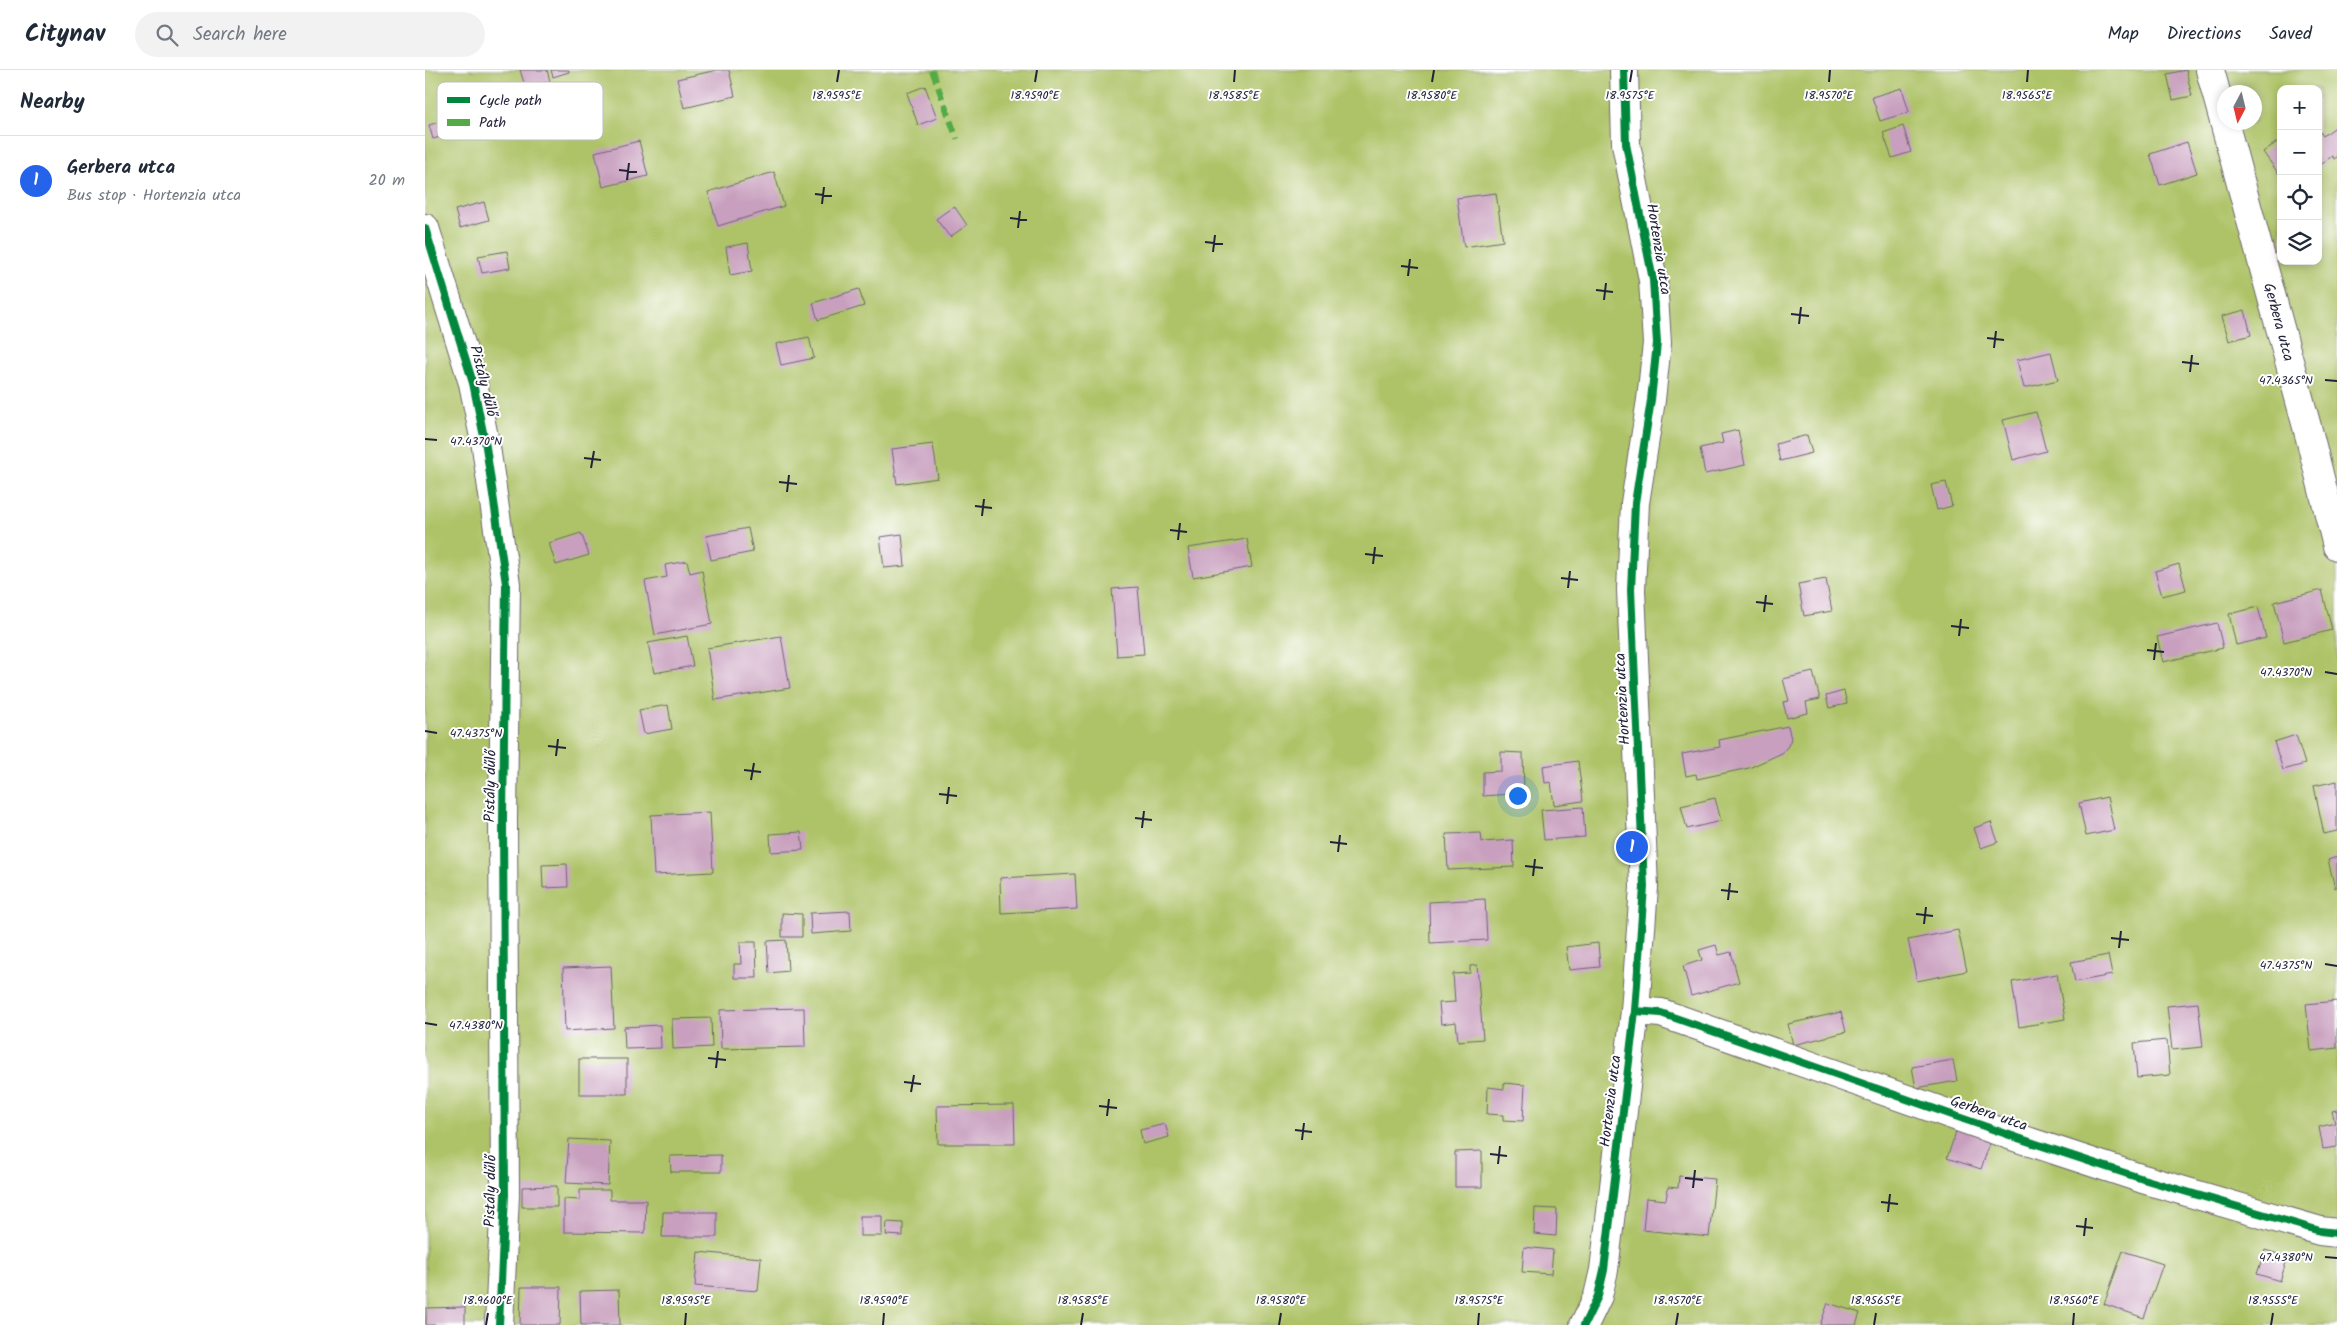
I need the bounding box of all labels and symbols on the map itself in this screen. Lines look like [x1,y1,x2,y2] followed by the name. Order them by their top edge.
[437,82,603,140] legend
[2217,85,2262,130] north arrow
[812,86,863,105] text: 18.9595°E
[1010,86,1061,105] text: 18.9590°E
[1209,86,1260,105] text: 18.9585°E
[1407,86,1458,105] text: 18.9580°E
[1605,86,1656,105] text: 18.9575°E
[1805,86,1854,105] text: 18.9570°E
[2002,86,2053,105] text: 18.9565°E
[479,90,542,112] text: Cycle path
[479,112,506,134] text: Path
[1639,202,1677,297] street label: Hortenzia utca
[2256,280,2300,364] street label: Gerbera utca
[463,343,504,421] street label: Pistály dűlő
[2259,371,2313,390] text: 47.4365°N
[450,432,502,451] text: 47.4370°N
[1609,652,1637,746] street label: Hortenzia utca
[2260,663,2312,682] text: 47.4370°N
[450,724,502,743] text: 47.4375°N
[478,748,504,823] street label: Pistály dűlő
[1505,783,1531,809] your location
[1616,828,1648,866] pin: 1
[2260,956,2312,975] text: 47.4375°N
[449,1016,503,1035] text: 47.4380°N
[1593,1054,1629,1148] street label: Hortenzia utca
[1947,1090,2031,1138] street label: Gerbera utca
[478,1153,504,1228] street label: Pistály dűlő
[2259,1248,2313,1267] text: 47.4380°N
[463,1291,514,1310] text: 18.9600°E
[661,1291,712,1310] text: 18.9595°E
[859,1291,910,1310] text: 18.9590°E
[1058,1291,1109,1310] text: 18.9585°E
[1256,1291,1307,1310] text: 18.9580°E
[1454,1291,1505,1310] text: 18.9575°E
[1654,1291,1703,1310] text: 18.9570°E
[1851,1291,1902,1310] text: 18.9565°E
[2049,1291,2100,1310] text: 18.9560°E
[2248,1291,2299,1310] text: 18.9555°E

